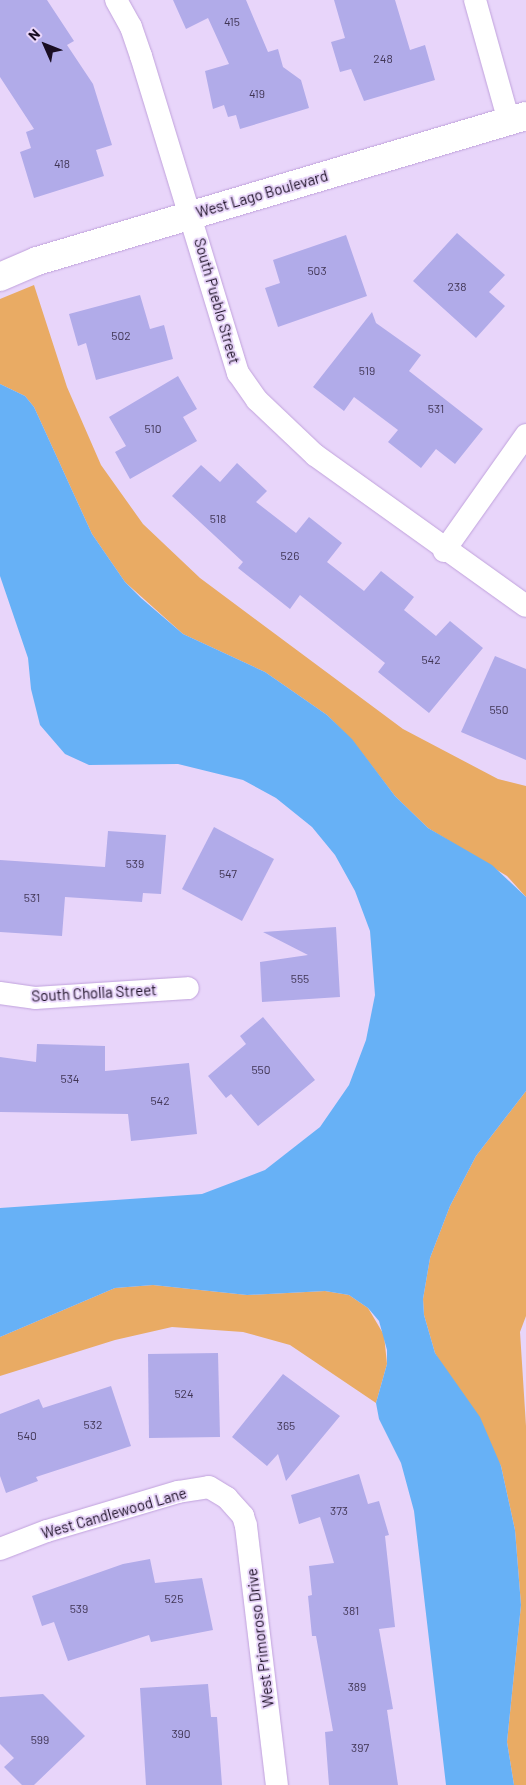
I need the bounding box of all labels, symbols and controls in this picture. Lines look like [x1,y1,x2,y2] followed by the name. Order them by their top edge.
[224,15,240,29] house number: 415
[20,20,70,70] north arrow
[25,25,43,43] text: N
[373,52,393,66] house number: 248
[249,87,265,101] house number: 419
[54,157,70,171] house number: 418
[194,167,330,221] street label: West Lago Boulevard
[190,236,244,366] street label: South Pueblo Street
[307,264,327,278] house number: 503
[448,280,466,294] house number: 238
[111,329,131,343] house number: 502
[359,364,375,378] house number: 519
[428,402,444,416] house number: 531
[145,422,161,436] house number: 510
[210,512,226,526] house number: 518
[281,549,299,563] house number: 526
[421,653,441,667] house number: 542
[489,703,509,717] house number: 550
[126,857,144,871] house number: 539
[219,867,237,881] house number: 547
[24,891,40,905] house number: 531
[291,972,309,986] house number: 555
[31,981,157,1005] street label: South Cholla Street
[251,1063,271,1077] house number: 550
[61,1072,79,1086] house number: 534
[150,1094,170,1108] house number: 542
[174,1387,194,1401] house number: 524
[84,1418,102,1432] house number: 532
[277,1419,295,1433] house number: 365
[17,1429,37,1443] house number: 540
[39,1484,189,1542] street label: West Candlewood Lane
[330,1504,348,1518] house number: 373
[243,1567,277,1709] street label: West Primoroso Drive
[165,1592,183,1606] house number: 525
[70,1602,88,1616] house number: 539
[343,1604,359,1618] house number: 381
[348,1680,366,1694] house number: 389
[171,1727,191,1741] house number: 390
[31,1733,49,1747] house number: 599
[351,1741,369,1755] house number: 397

